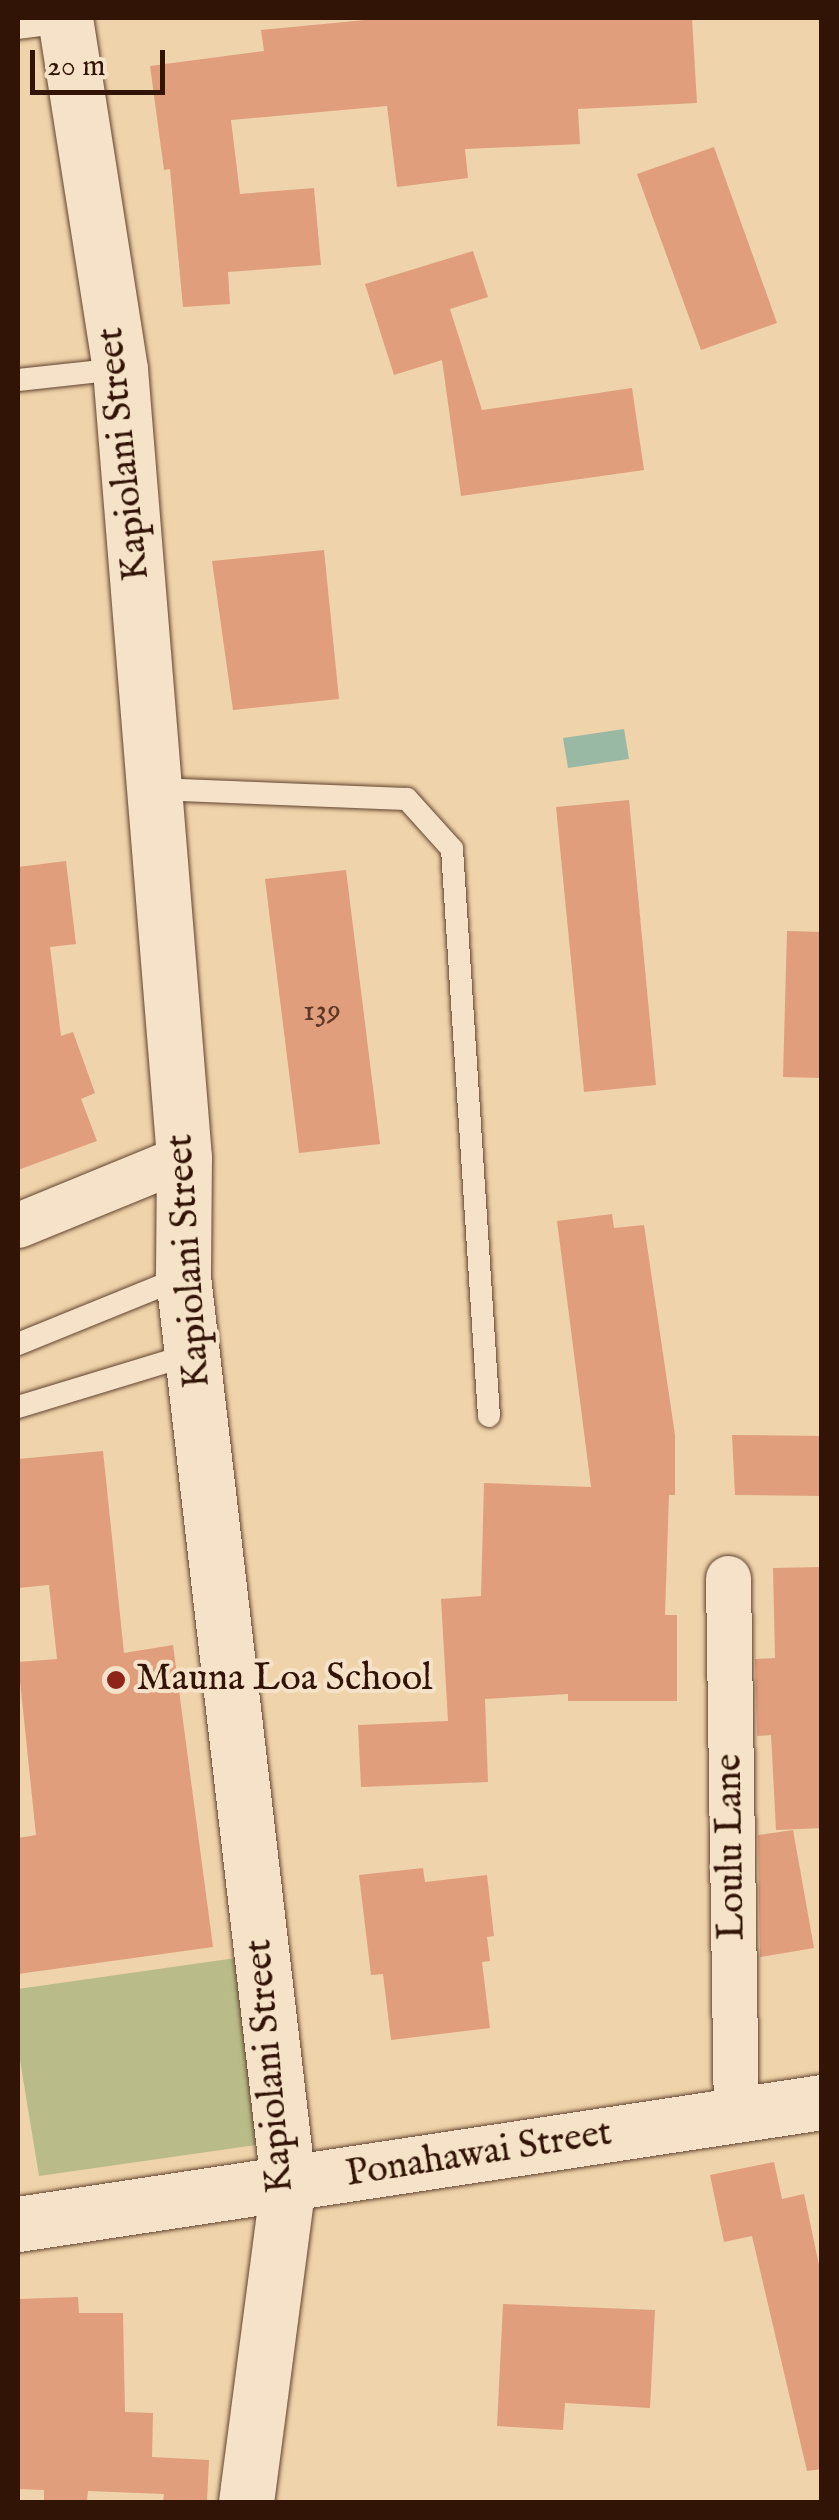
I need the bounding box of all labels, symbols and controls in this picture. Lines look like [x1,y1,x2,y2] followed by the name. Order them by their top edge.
[35,30,170,92] scale bar
[47,48,106,86] text: 20 m
[89,325,161,583] street label: Kapiolani Street
[303,993,341,1031] house number: 139
[158,1132,222,1390] street label: Kapiolani Street
[136,1657,433,1703] place label: Mauna Loa School
[105,1669,127,1691] marker: Mauna Loa School
[708,1753,756,1941] street label: Loulu Lane
[237,1937,305,2195] street label: Kapiolani Street
[343,2111,615,2199] street label: Ponahawai Street

